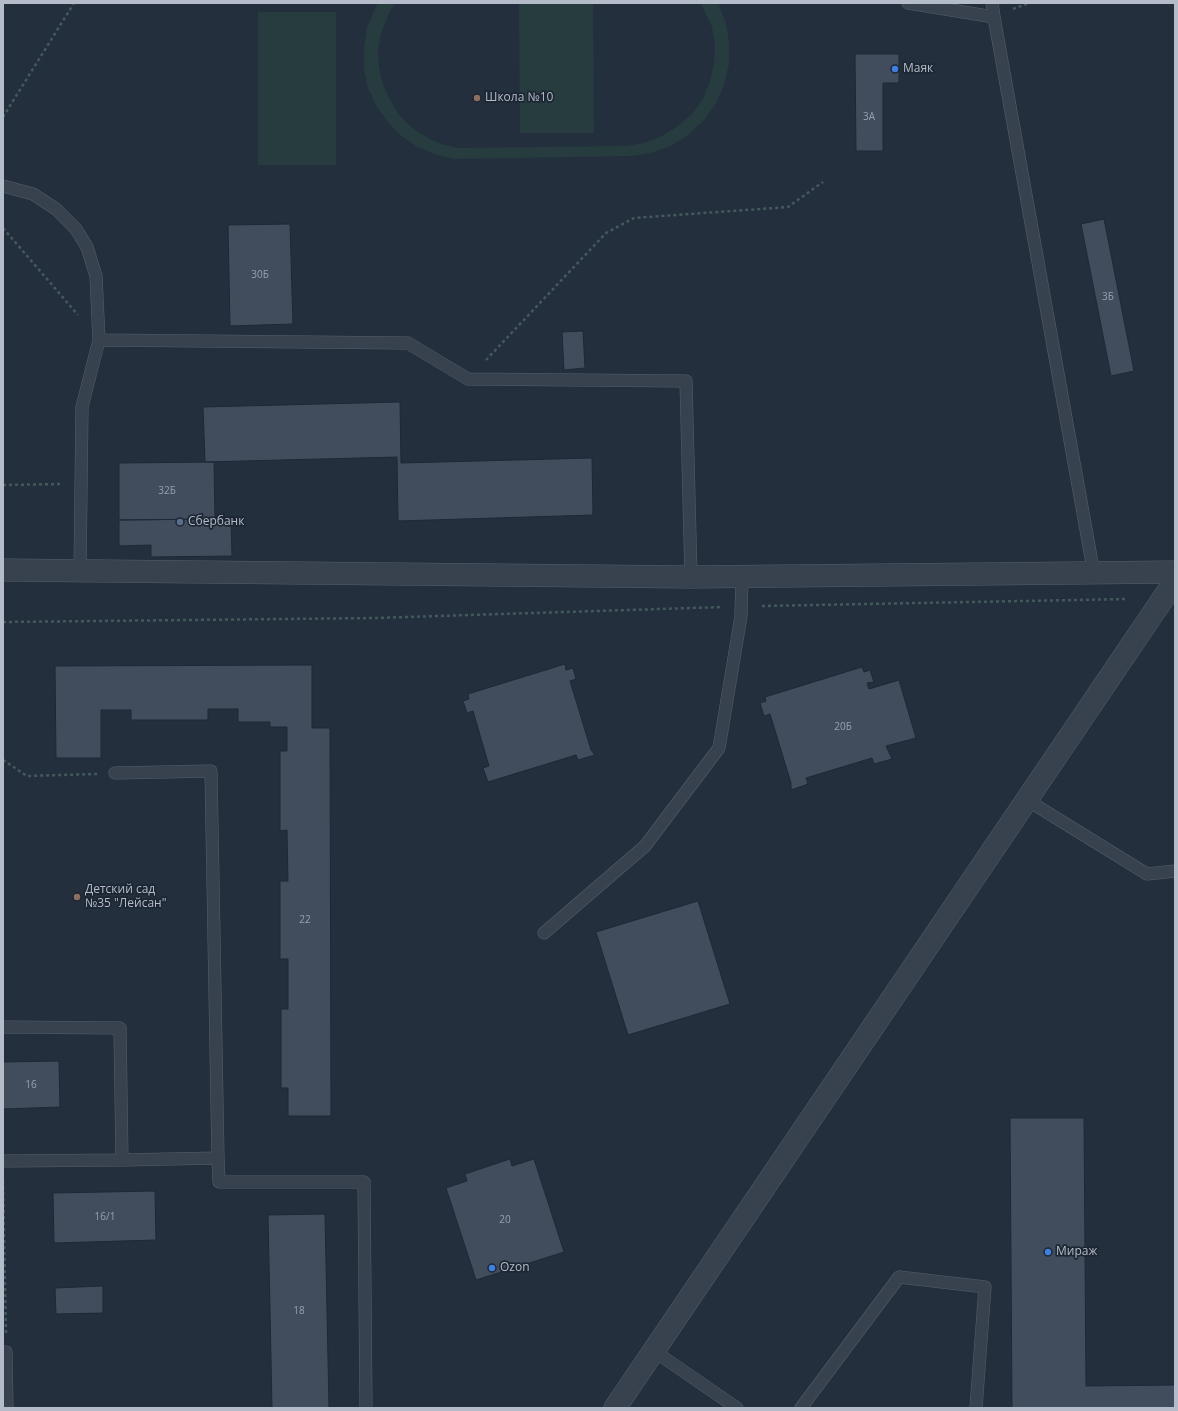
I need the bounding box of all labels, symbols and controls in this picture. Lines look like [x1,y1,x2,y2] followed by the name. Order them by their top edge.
[903,62,933,76] place label: Маяк
[890,64,900,74] marker: Маяк
[485,91,553,105] place label: Школа №10
[472,93,482,103] marker: Школа №10
[863,111,875,123] house number: 3А
[251,269,269,281] house number: 30Б
[1102,291,1114,303] house number: 3Б
[158,485,176,497] house number: 32Б
[188,515,244,529] place label: Сбербанк
[175,517,185,527] marker: Сбербанк
[834,721,852,733] house number: 20Б
[85,883,166,911] place label: Детский сад №35 "Лейсан"
[72,892,82,902] marker: Детский сад №35 "Лейсан"
[299,914,311,926] house number: 22
[25,1079,37,1091] house number: 16
[95,1211,115,1223] house number: 16/1
[499,1214,511,1226] house number: 20
[1056,1245,1097,1259] place label: Мираж
[1043,1247,1053,1257] marker: Мираж
[500,1261,530,1275] place label: Ozon
[487,1263,497,1273] marker: Ozon
[293,1305,305,1317] house number: 18

